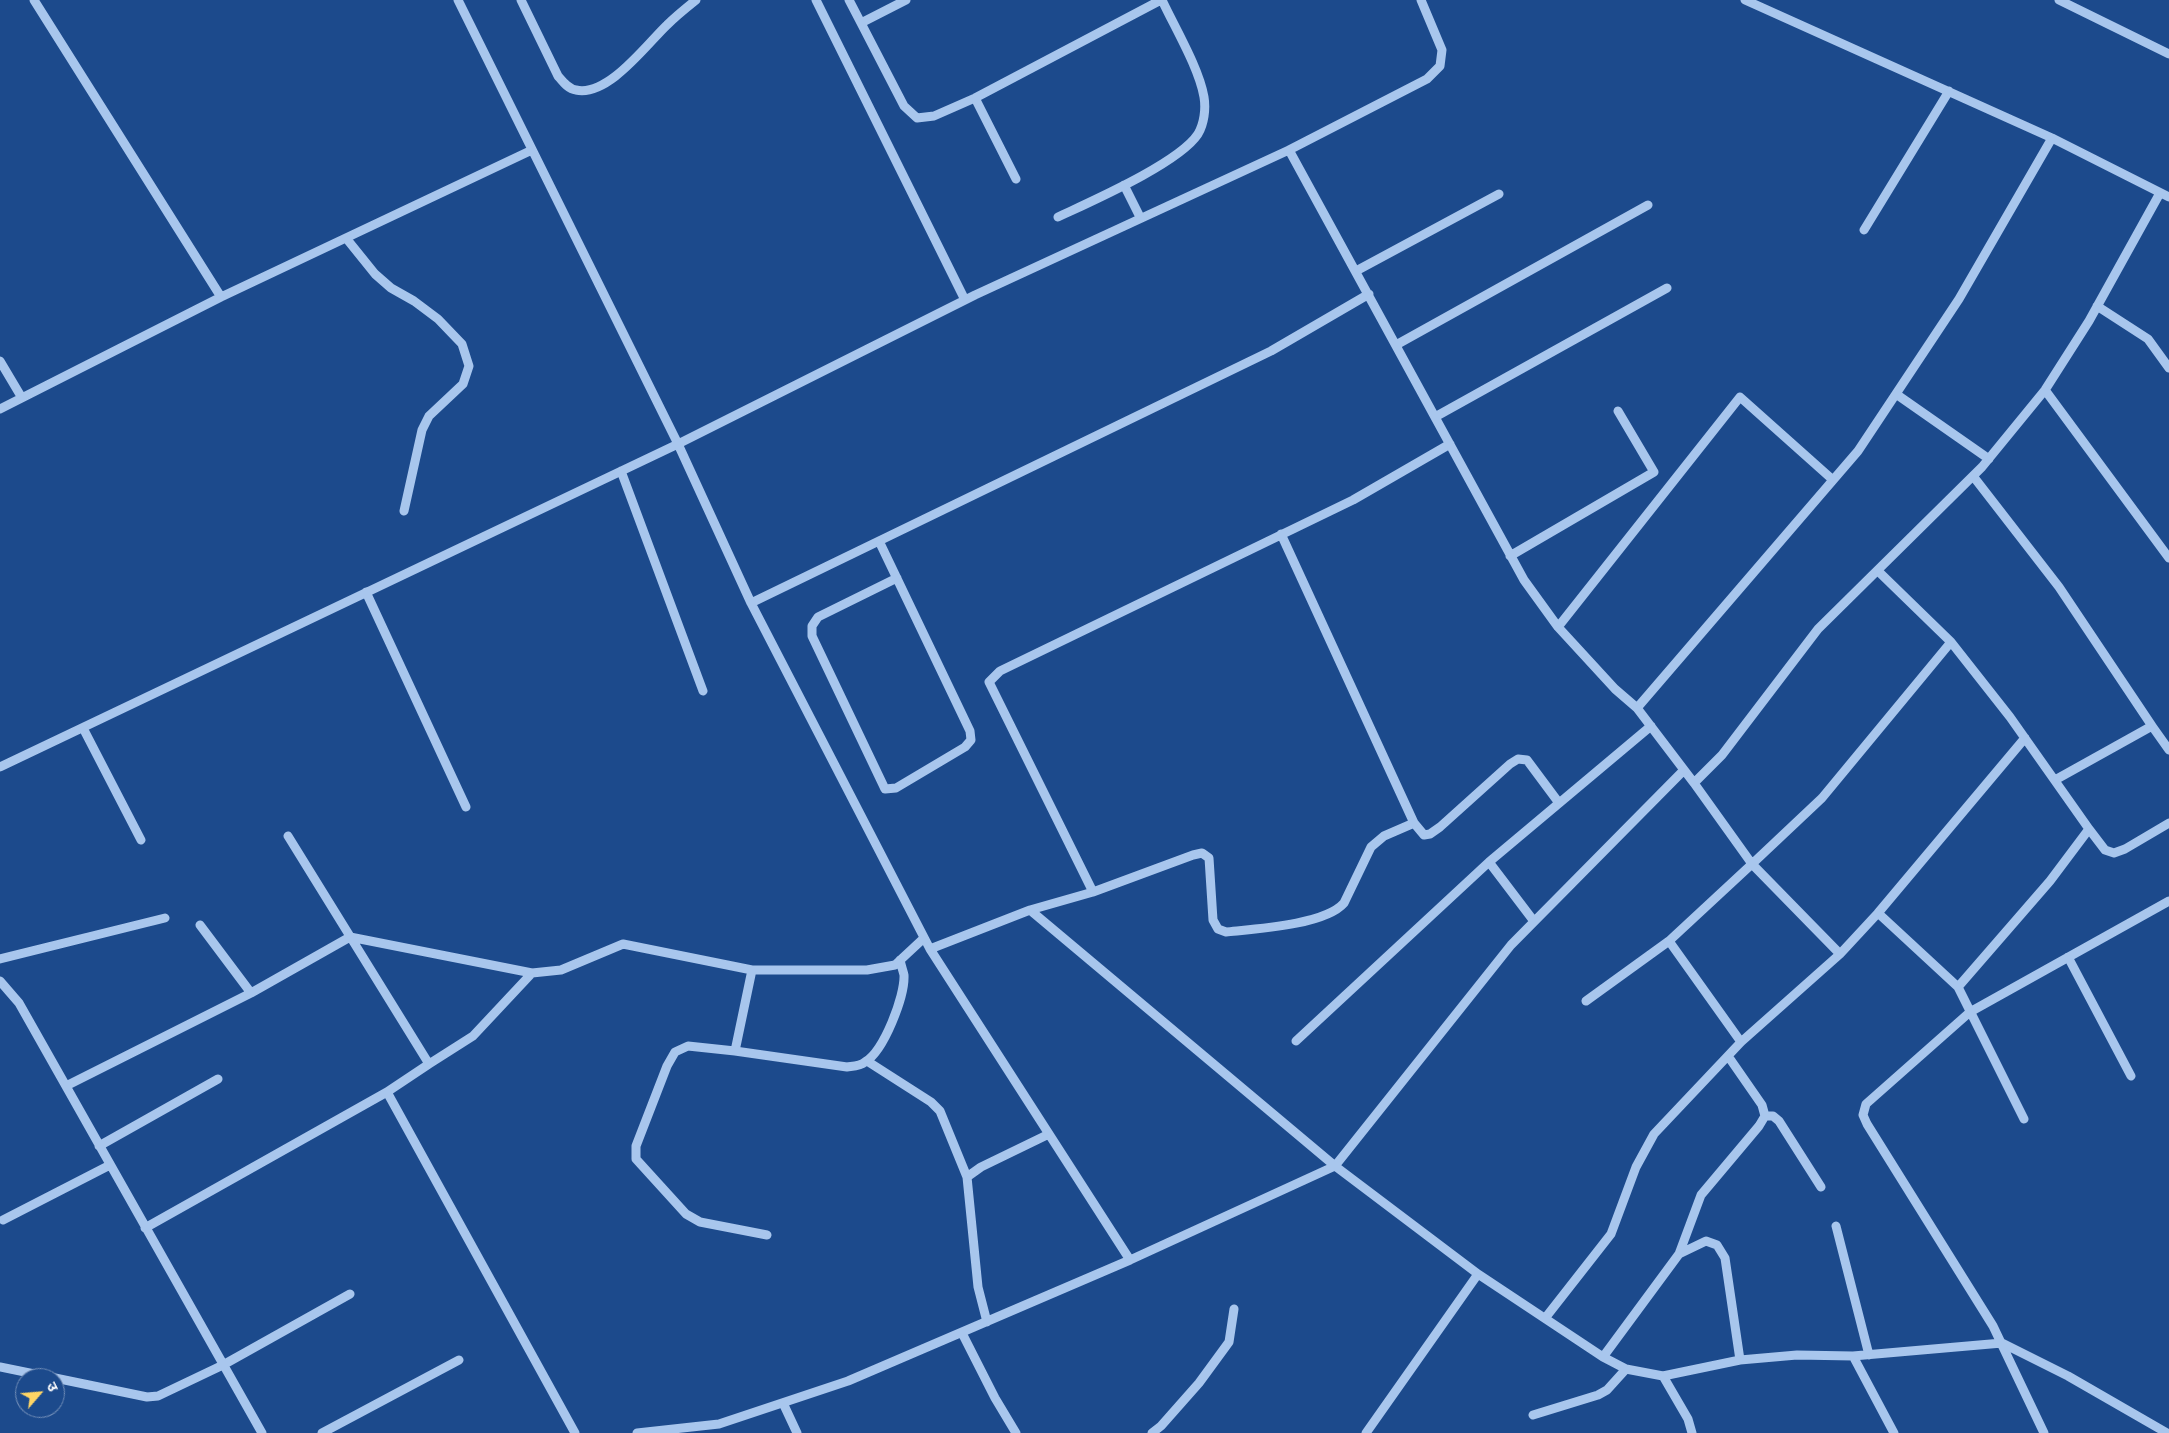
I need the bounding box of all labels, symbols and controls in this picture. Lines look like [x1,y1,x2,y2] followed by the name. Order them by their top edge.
[15,1368,65,1418] north arrow
[43,1379,62,1394] text: उ

